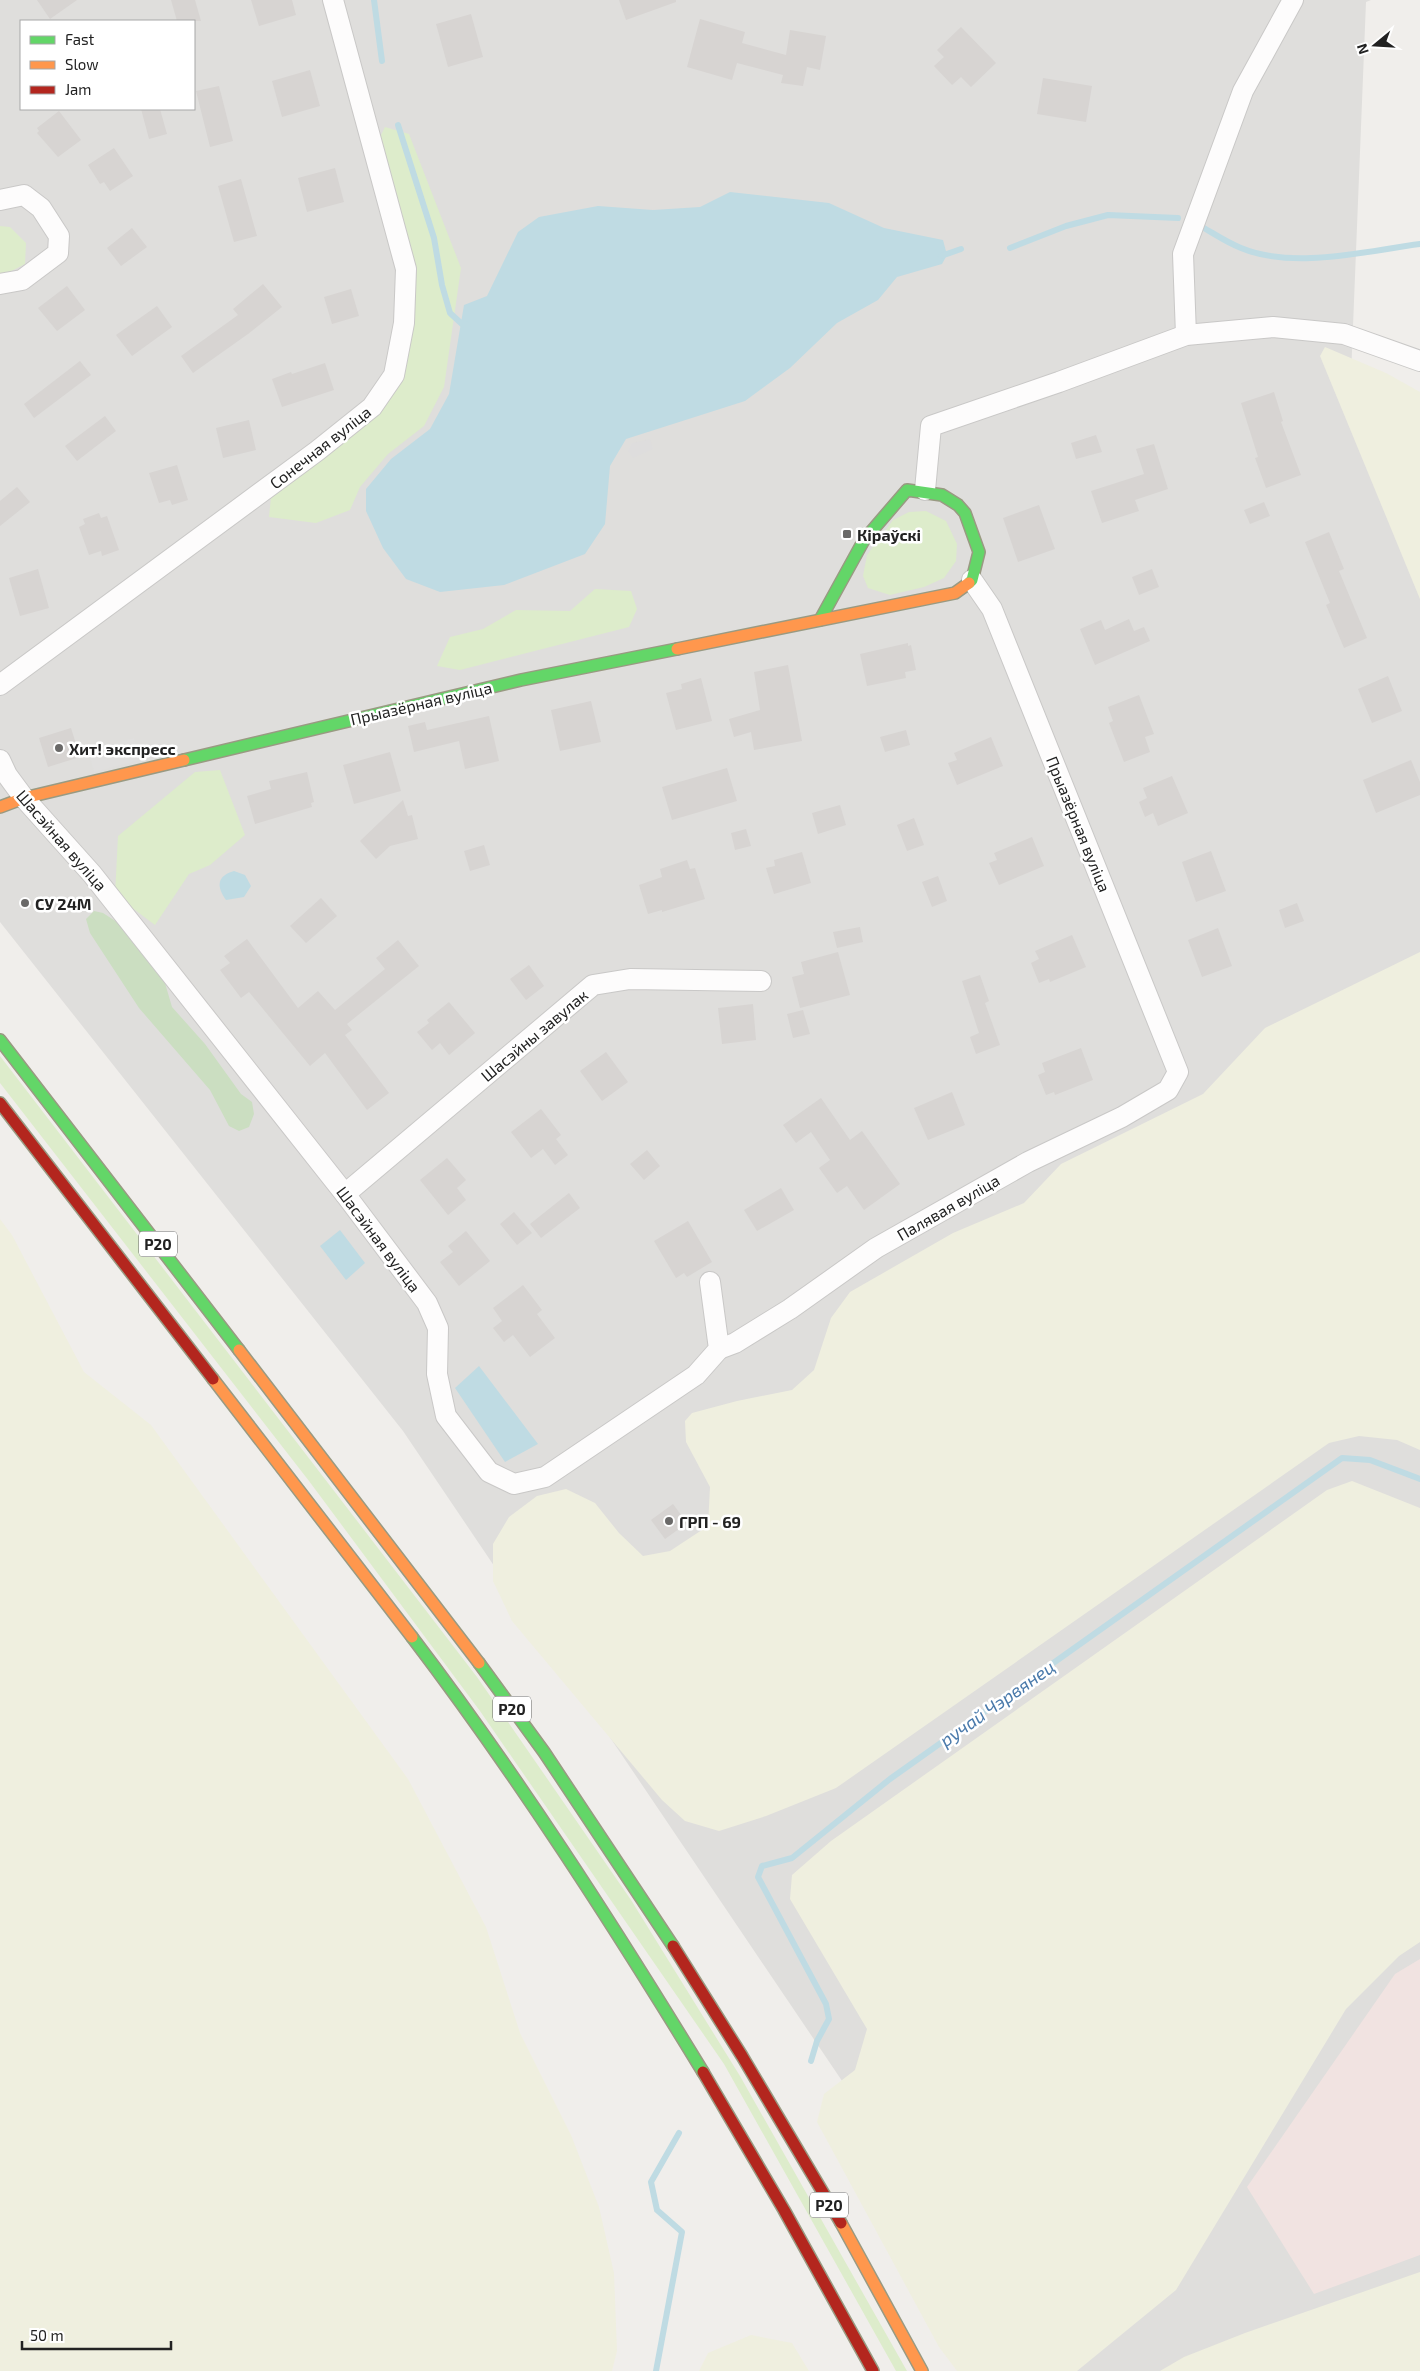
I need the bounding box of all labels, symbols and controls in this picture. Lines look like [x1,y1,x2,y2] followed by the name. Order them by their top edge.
[20,20,195,110] legend
[1350,20,1400,70] north arrow
[65,30,95,48] text: Fast
[1353,42,1372,57] text: N
[65,55,99,73] text: Slow
[65,80,91,98] text: Jam
[266,402,375,493] street label: Сонечная вуліца
[857,525,921,544] place label: Кіраўскі
[841,528,853,540] marker: Кіраўскі
[348,677,494,730] street label: Прыазёрная вуліца
[69,739,176,758] place label: Хит! экспресс
[53,742,65,754] marker: Хит! экспресс
[1042,753,1115,895] street label: Прыазёрная вуліца
[12,786,111,895] street label: Шасэйная вуліца
[35,894,92,913] place label: СУ 24М
[19,897,31,909] marker: СУ 24М
[477,985,592,1086] street label: Шасэйны завулак
[893,1170,1003,1245] street label: Палявая вуліца
[332,1182,425,1296] street label: Шасэйная вуліца
[139,1232,177,1256] road number: Р20
[679,1512,741,1531] place label: ГРП - 69
[663,1515,675,1527] marker: ГРП - 69
[935,1655,1059,1751] water label: ручай Чэрвянец
[493,1696,531,1722] road number: Р20
[810,2192,848,2218] road number: Р20
[22,2318,171,2350] scale bar
[30,2326,64,2344] text: 50 m

